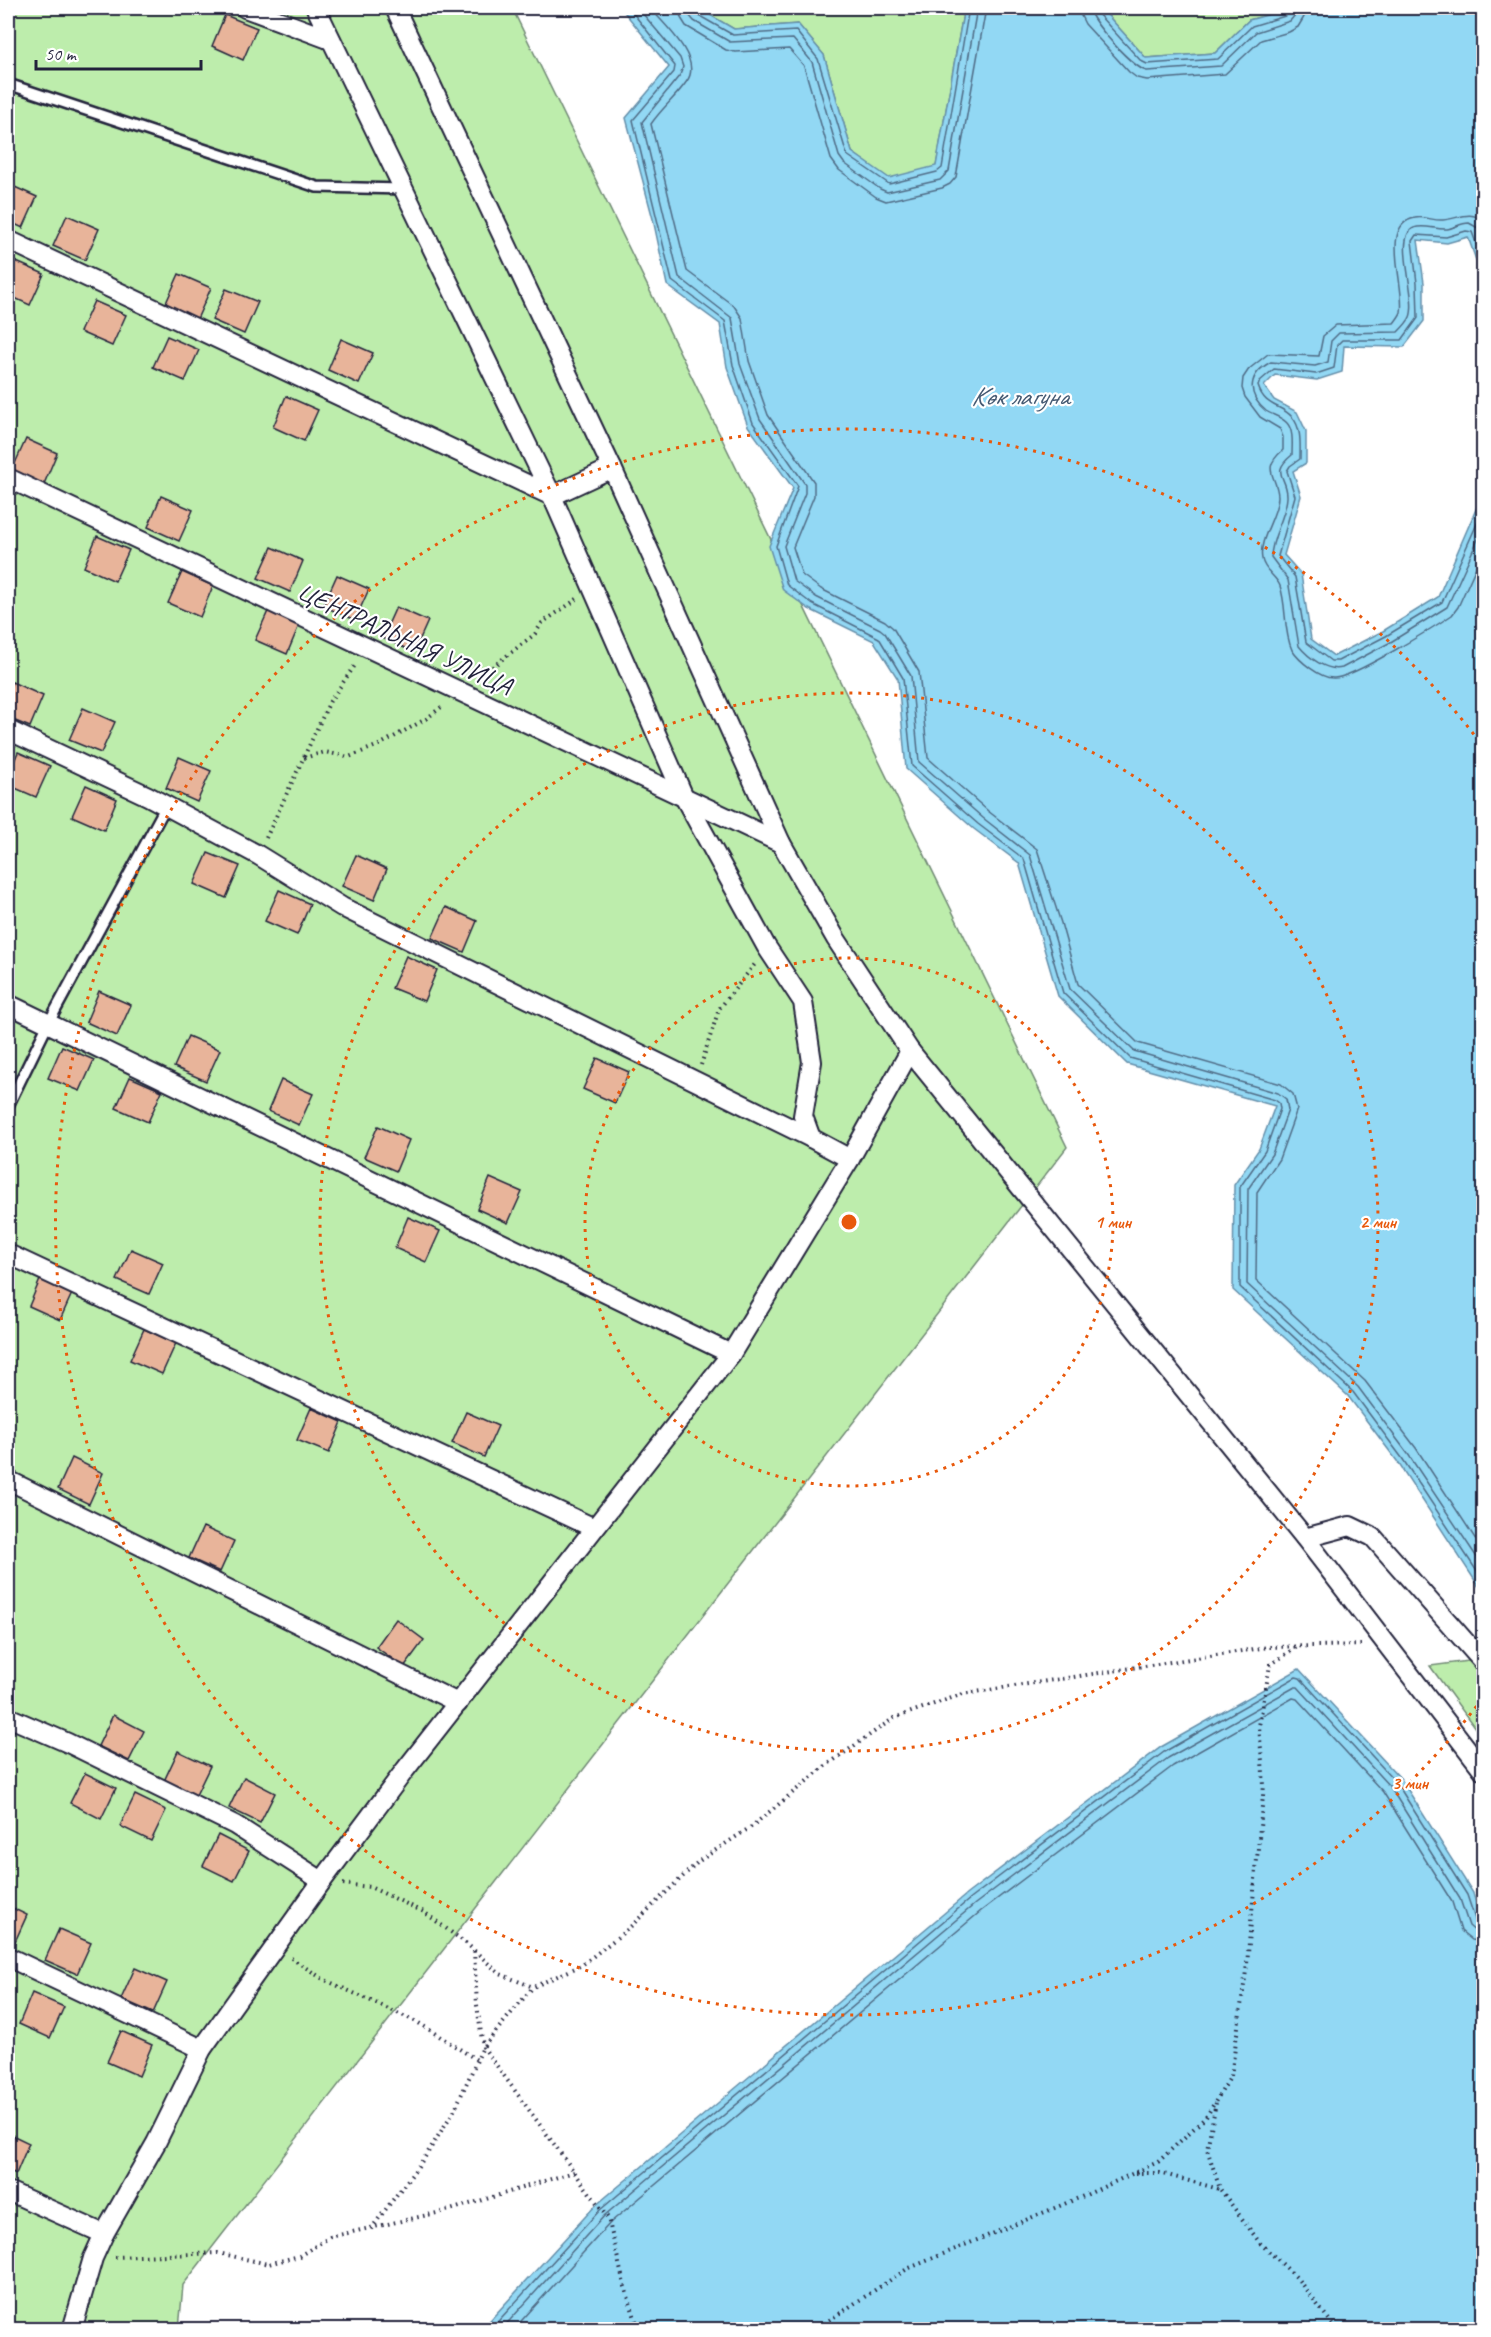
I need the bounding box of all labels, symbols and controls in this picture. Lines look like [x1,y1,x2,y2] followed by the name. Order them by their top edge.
[36,33,201,71] scale bar
[45,43,78,65] text: 50 m
[971,379,1072,413] water label: Көк лагуна
[292,574,519,703] street label: ЦЕНТРАЛЬНАЯ УЛИЦА
[1095,1211,1132,1233] text: 1 мин
[1360,1211,1397,1233] text: 2 мин
[839,1212,859,1232] centre of rings
[1392,1772,1429,1794] text: 3 мин

